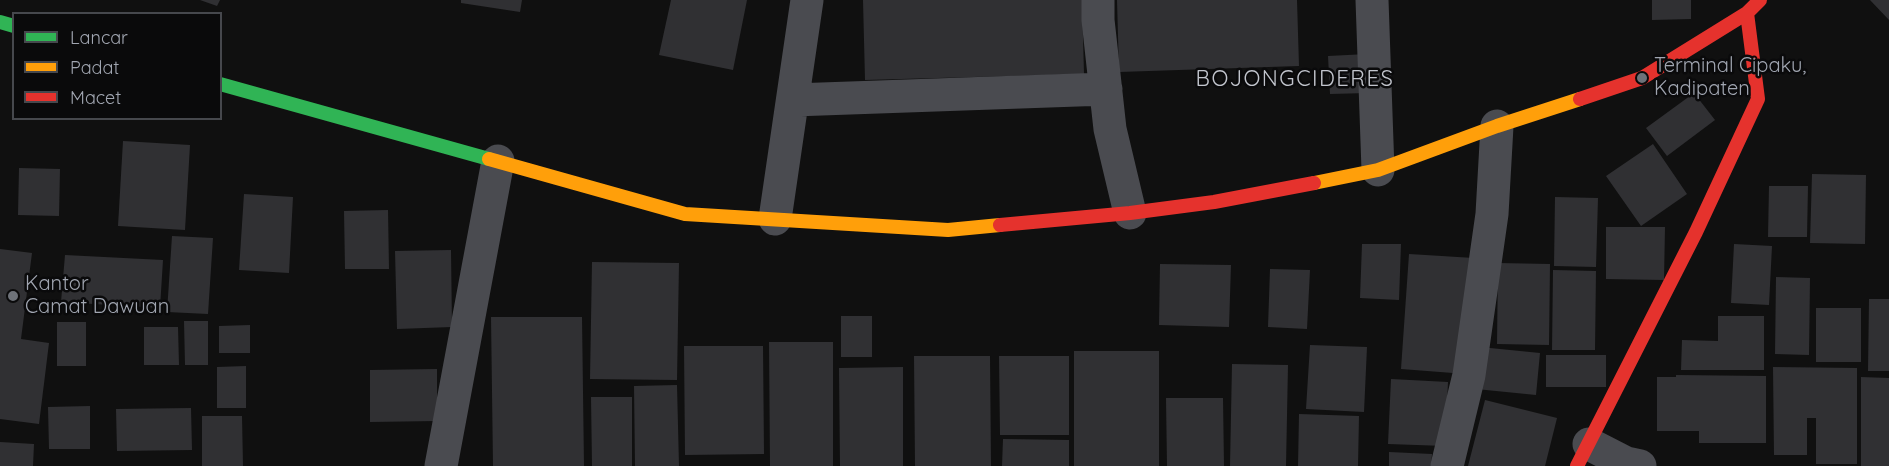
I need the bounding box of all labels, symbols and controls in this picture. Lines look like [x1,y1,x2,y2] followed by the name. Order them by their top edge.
[12,12,222,120] legend
[70,26,128,49] text: Lancar
[1654,54,1806,101] place label: Terminal Cipaku, Kadipaten
[70,56,119,79] text: Padat
[1196,66,1394,92] district label: BOJONGCIDERES
[1635,71,1649,85] marker: Terminal Cipaku, Kadipaten
[70,86,121,109] text: Macet
[25,272,169,319] place label: Kantor Camat Dawuan
[6,289,20,303] marker: Kantor Camat Dawuan

